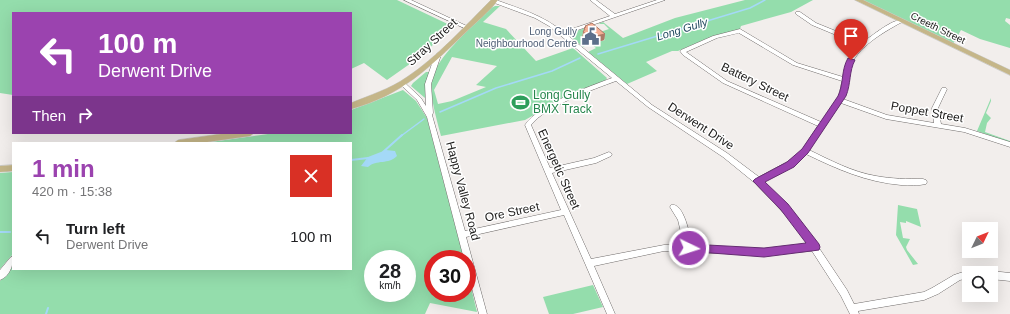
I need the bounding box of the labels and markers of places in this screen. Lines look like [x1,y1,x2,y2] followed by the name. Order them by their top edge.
[834,19,868,60] pin
[476,26,577,49] place label: Long Gully Neighbourhood Centre
[580,27,600,47] public building icon: Long Gully Neighbourhood Centre
[533,88,593,116] place label: Long Gully BMX Track
[510,92,530,112] sports icon: Long Gully BMX Track

